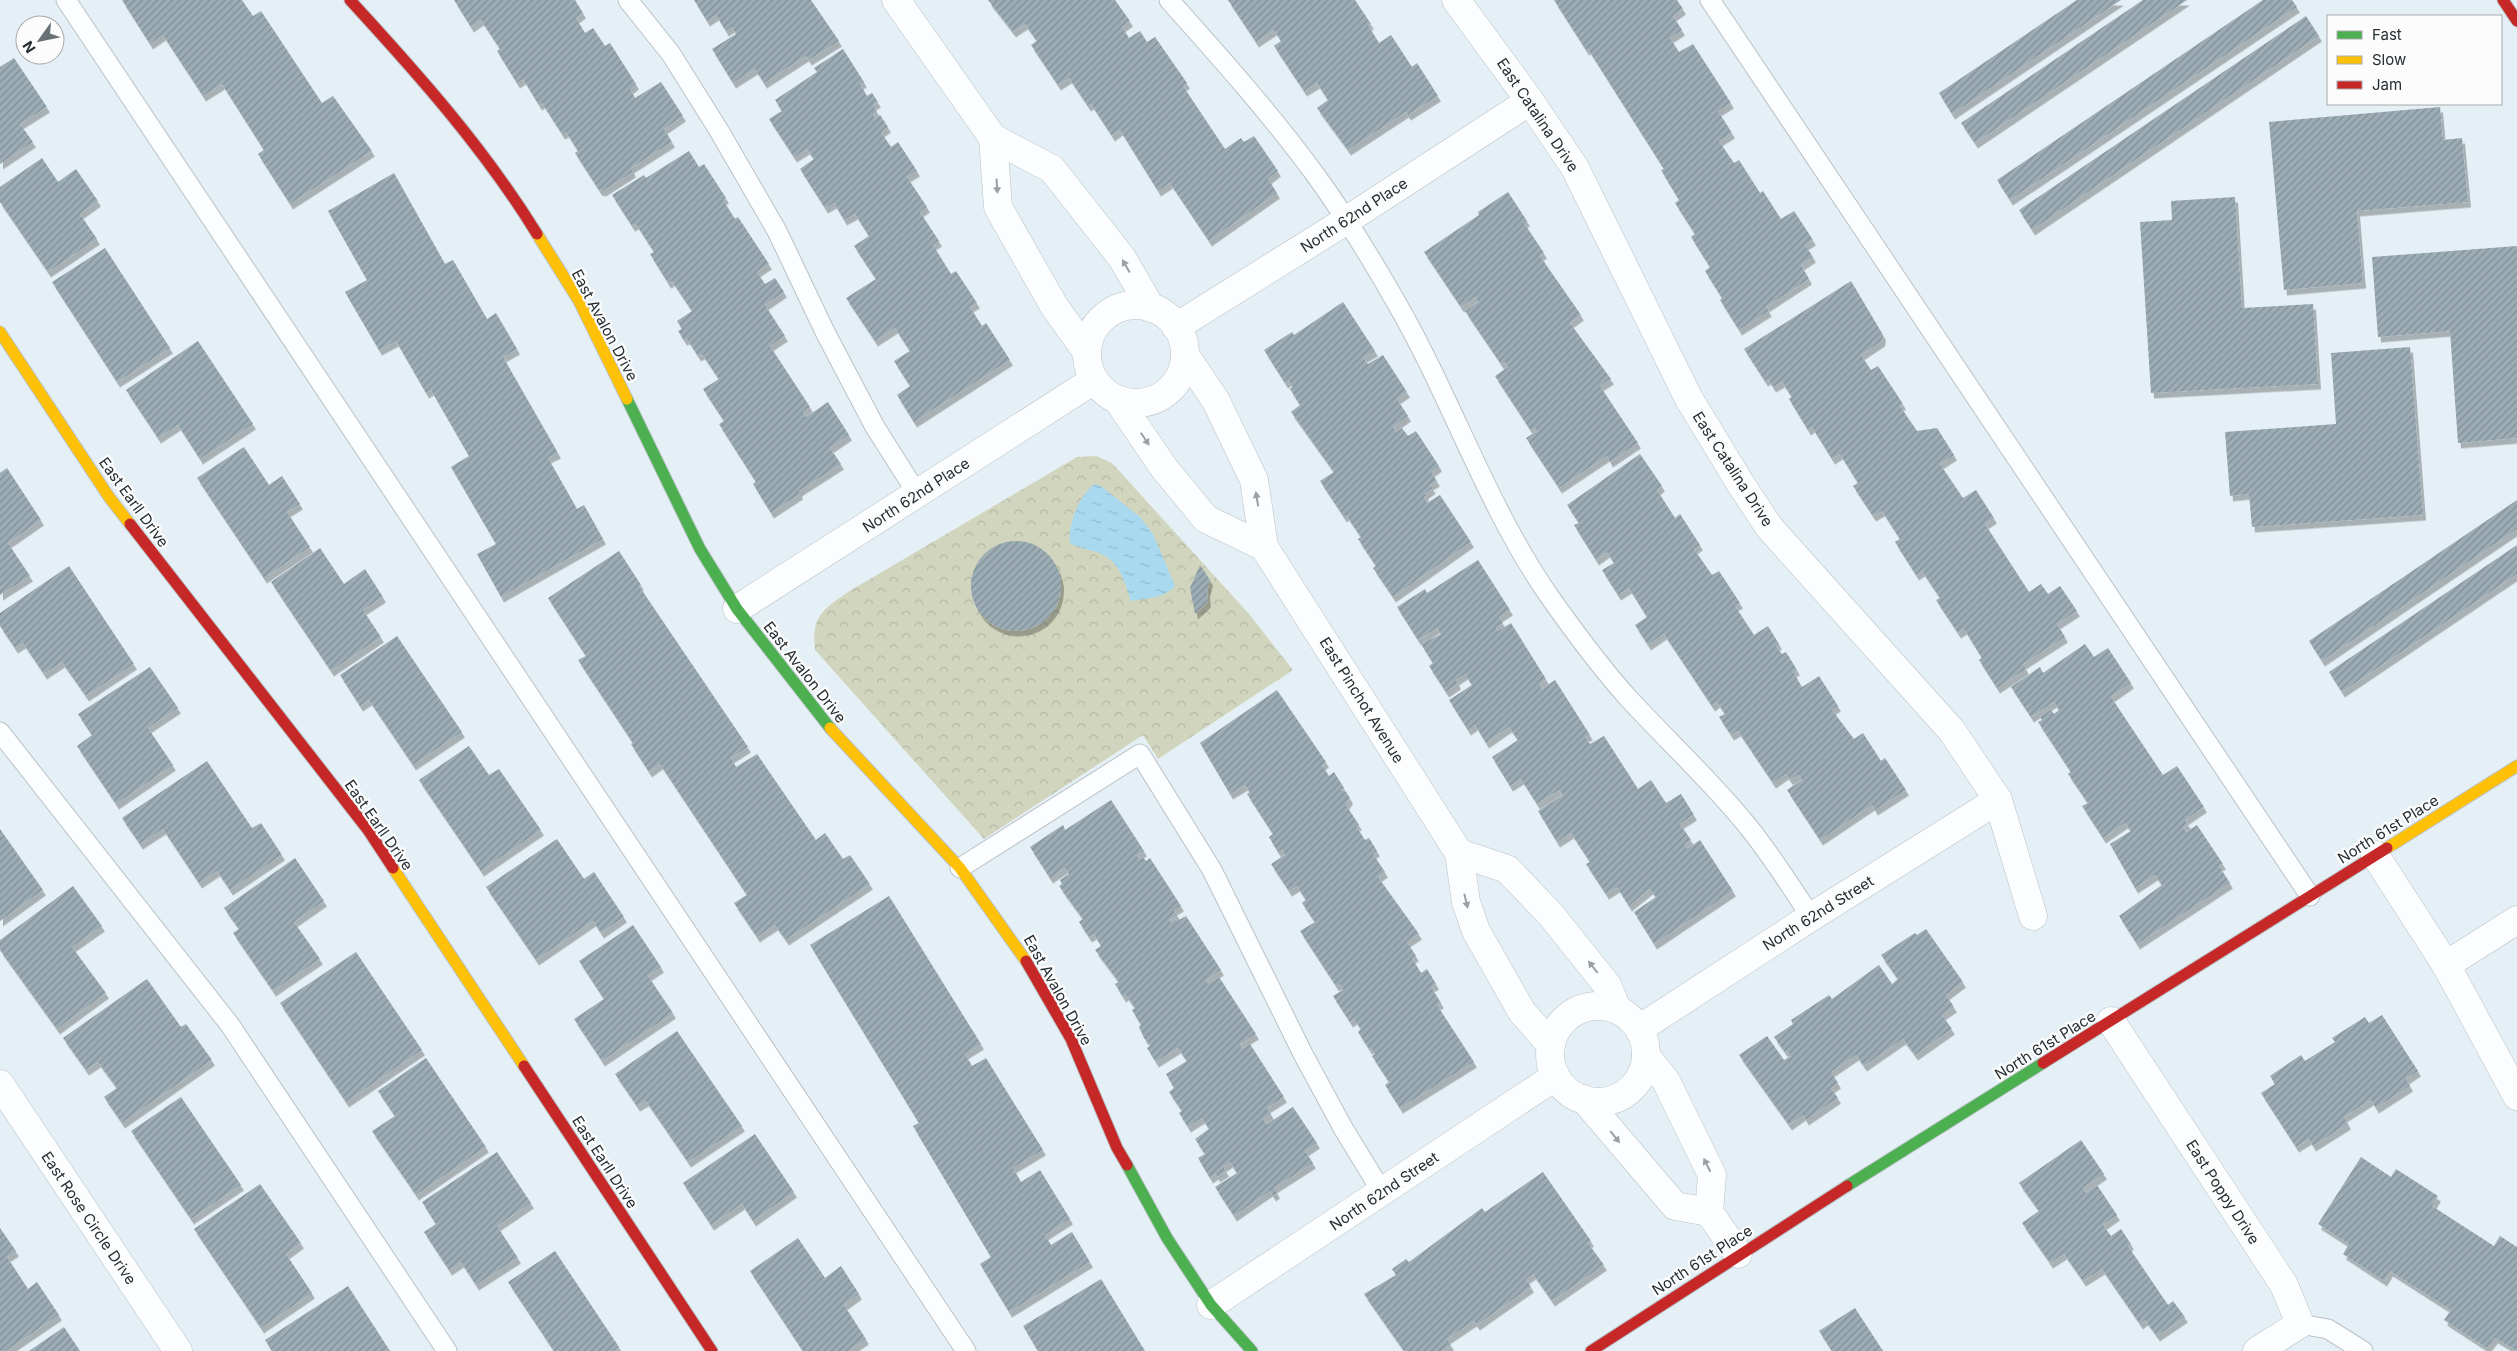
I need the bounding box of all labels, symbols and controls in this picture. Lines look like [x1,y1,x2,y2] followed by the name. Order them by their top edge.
[15,15,65,65] north arrow
[2327,15,2502,105] legend
[2372,25,2402,44] text: Fast
[19,38,39,56] text: N
[2372,50,2406,69] text: Slow
[1493,54,1583,176] street label: East Catalina Drive
[2372,75,2402,94] text: Jam
[1297,173,1411,257] street label: North 62nd Place
[993,178,1001,194] one-way arrow
[1122,259,1130,273] one-way arrow
[568,266,642,384] street label: East Avalon Drive
[1689,408,1777,530] street label: East Catalina Drive
[1140,433,1149,446] one-way arrow
[95,453,173,551] street label: East Earll Drive
[859,453,973,537] street label: North 62nd Place
[1253,491,1261,507] one-way arrow
[759,617,851,727] street label: East Avalon Drive
[1316,634,1408,766] street label: East Pinchot Avenue
[341,776,417,874] street label: East Earll Drive
[2334,790,2442,868] street label: North 61st Place
[1759,871,1877,955] street label: North 62nd Street
[1462,893,1470,909] one-way arrow
[1020,931,1096,1049] street label: East Avalon Drive
[1587,961,1598,974] one-way arrow
[1991,1006,2099,1084] street label: North 61st Place
[568,1112,642,1212] street label: East Earll Drive
[1609,1130,1620,1143] one-way arrow
[2182,1136,2264,1248] street label: East Poppy Drive
[37,1148,141,1288] street label: East Rose Circle Drive
[1326,1148,1442,1234] street label: North 62nd Street
[1703,1158,1711,1172] one-way arrow
[1648,1221,1756,1299] street label: North 61st Place

